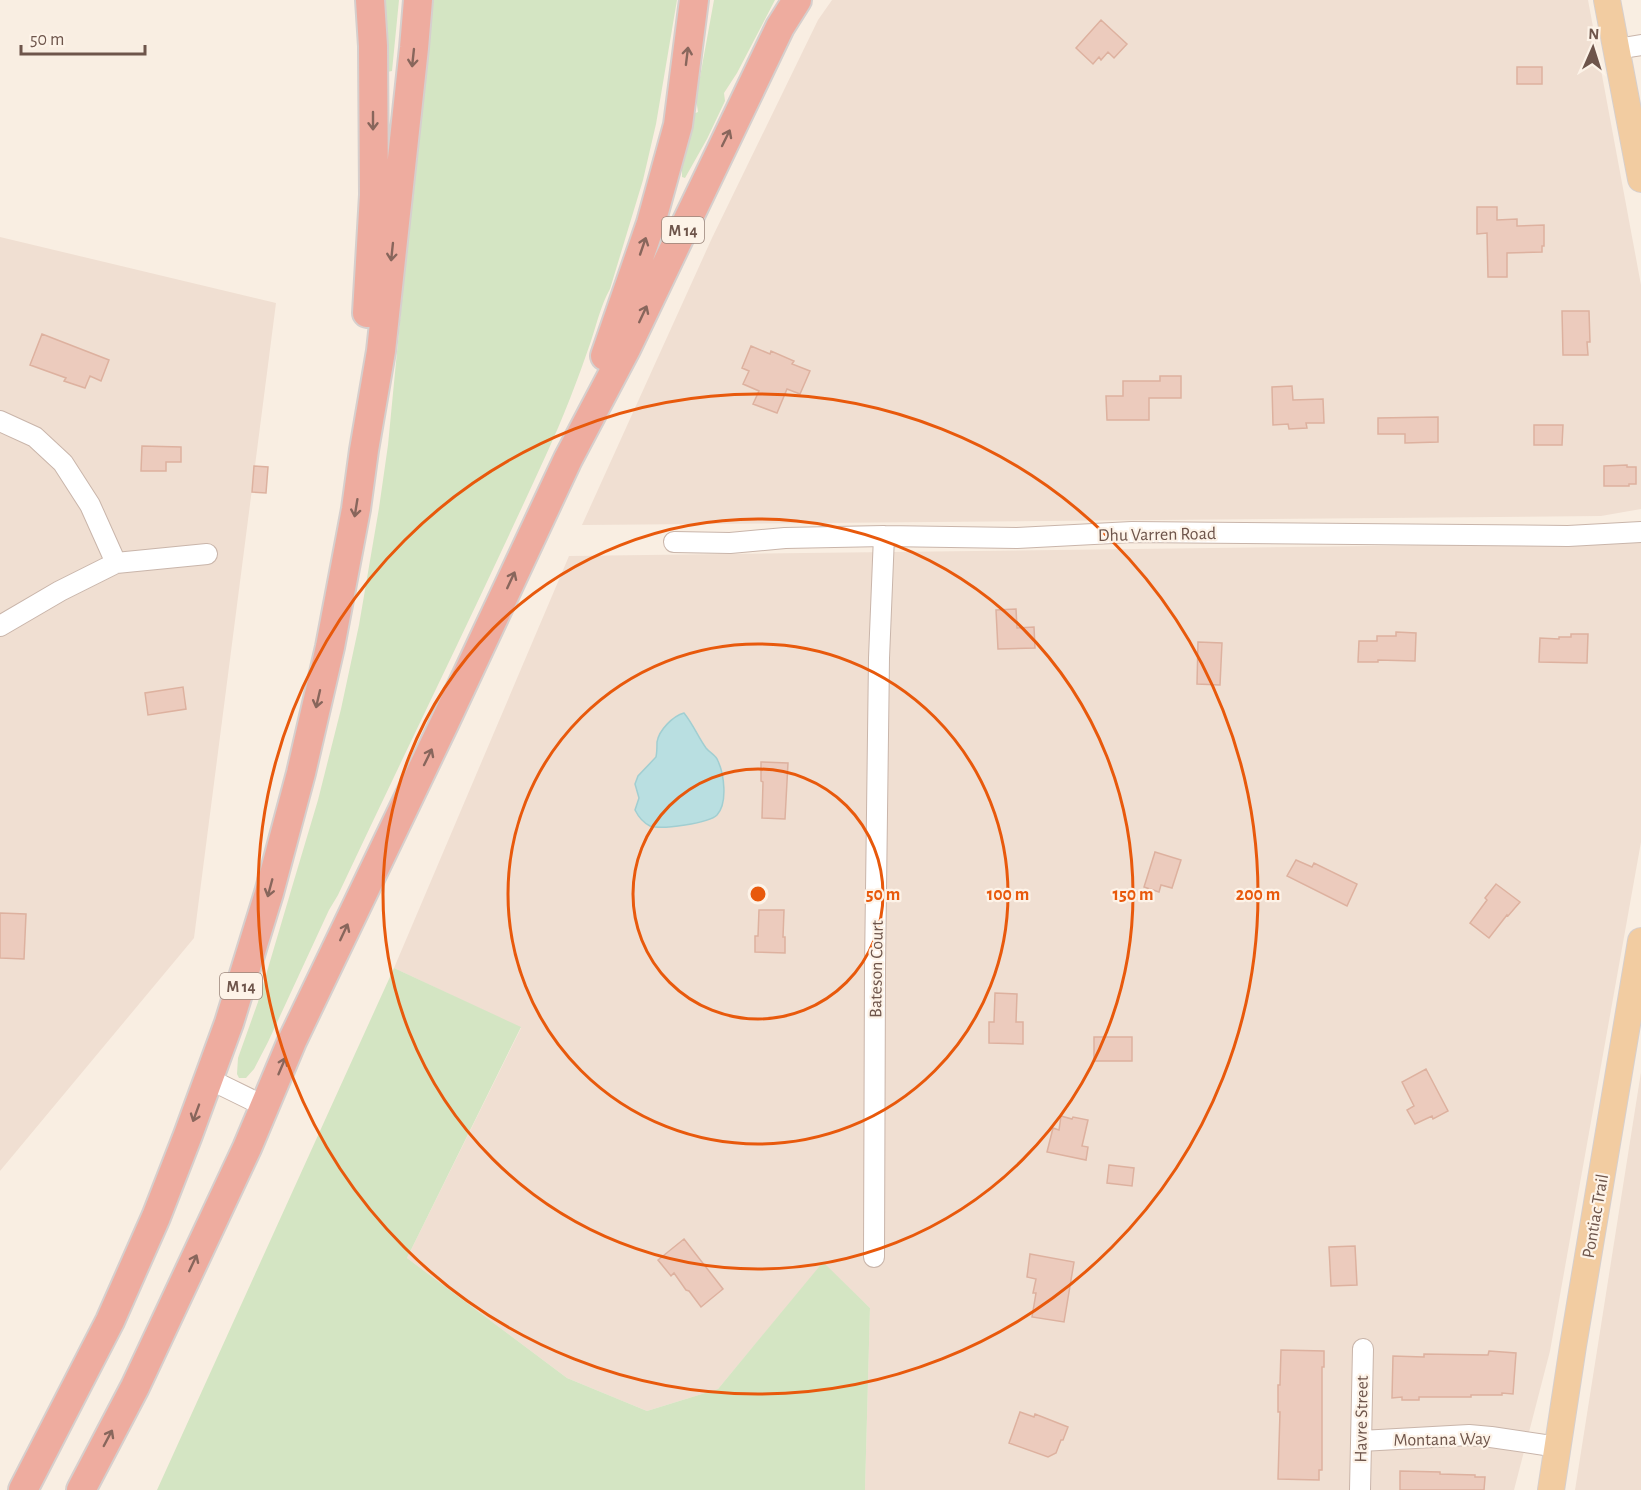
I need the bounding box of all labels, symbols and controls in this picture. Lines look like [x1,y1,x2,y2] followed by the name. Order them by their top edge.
[21,18,146,56] scale bar
[1563,18,1623,78] north arrow
[1588,26,1600,42] text: N
[30,31,64,49] text: 50 m
[681,47,692,67] one-way arrow
[407,48,418,68] one-way arrow
[367,111,379,131] one-way arrow
[721,129,733,147] one-way arrow
[662,217,704,243] road number: M 14
[639,237,650,256] one-way arrow
[386,242,397,262] one-way arrow
[637,305,649,323] one-way arrow
[351,497,362,517] one-way arrow
[1098,525,1216,545] street label: Dhu Varren Road
[506,572,517,590] one-way arrow
[312,689,324,708] one-way arrow
[423,748,434,766] one-way arrow
[264,878,276,897] one-way arrow
[748,884,768,904] centre of rings
[866,886,900,904] text: 50 m
[987,886,1029,904] text: 100 m
[1113,886,1153,904] text: 150 m
[1236,886,1280,904] text: 200 m
[867,920,887,1018] street label: Bateson Court
[338,924,350,942] one-way arrow
[220,973,262,999] road number: M 14
[277,1057,288,1075] one-way arrow
[190,1103,201,1122] one-way arrow
[1580,1173,1612,1260] street label: Pontiac Trail
[187,1254,199,1272] one-way arrow
[1352,1375,1372,1463] street label: Havre Street
[102,1430,114,1447] one-way arrow
[1393,1430,1491,1450] street label: Montana Way

